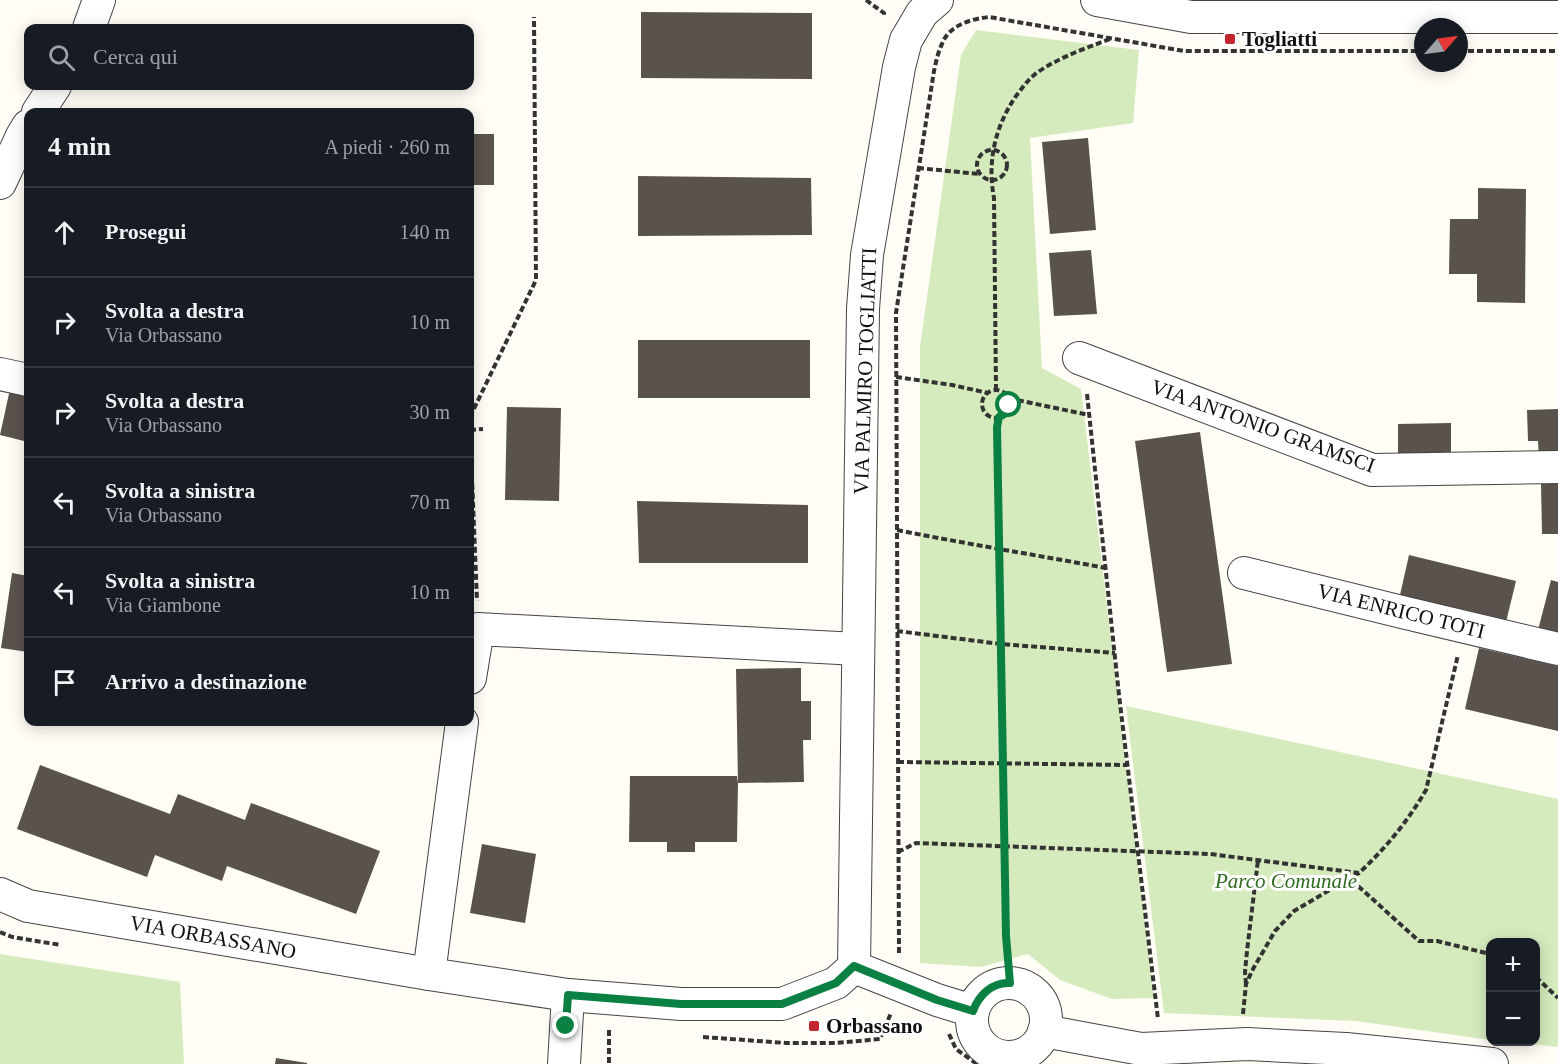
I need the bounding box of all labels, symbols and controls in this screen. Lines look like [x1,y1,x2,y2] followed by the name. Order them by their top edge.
[1414,18,1468,72] north arrow
[24,24,474,90] search box
[1242,27,1317,51] place label: Togliatti
[1223,32,1237,46] marker: Togliatti
[45,41,78,74] icon: search
[93,44,178,69] text: Cerca qui
[48,132,111,161] text: 4 min
[324,136,450,158] text: A piedi · 260 m
[48,216,81,249] icon: ahead
[105,219,186,244] text: Prosegui
[399,221,450,243] text: 140 m
[849,247,881,495] street label: VIA PALMIRO TOGLIATTI
[105,298,244,323] text: Svolta a destra
[48,306,81,339] icon: right
[409,311,450,333] text: 10 m
[105,324,222,346] text: Via Orbassano
[1148,374,1378,478] street label: VIA ANTONIO GRAMSCI
[105,388,244,413] text: Svolta a destra
[995,391,1021,417] route start
[48,396,81,429] icon: right
[409,401,450,423] text: 30 m
[105,414,222,436] text: Via Orbassano
[105,478,255,503] text: Svolta a sinistra
[48,486,81,519] icon: left
[409,491,450,513] text: 70 m
[105,504,222,526] text: Via Orbassano
[105,568,255,593] text: Svolta a sinistra
[48,576,81,609] icon: left
[1315,579,1487,643] street label: VIA ENRICO TOTI
[409,581,450,603] text: 10 m
[105,594,221,616] text: Via Giambone
[48,666,81,699] icon: arrive
[105,669,307,694] text: Arrivo a destinazione
[1214,869,1357,893] park label: Parco Comunale
[128,911,298,963] street label: VIA ORBASSANO
[1486,938,1540,1046] map controls
[1486,938,1540,992] button: +
[1486,992,1540,1046] button: −
[552,1012,578,1038] route end
[826,1014,923,1038] place label: Orbassano
[807,1019,821,1033] marker: Orbassano

